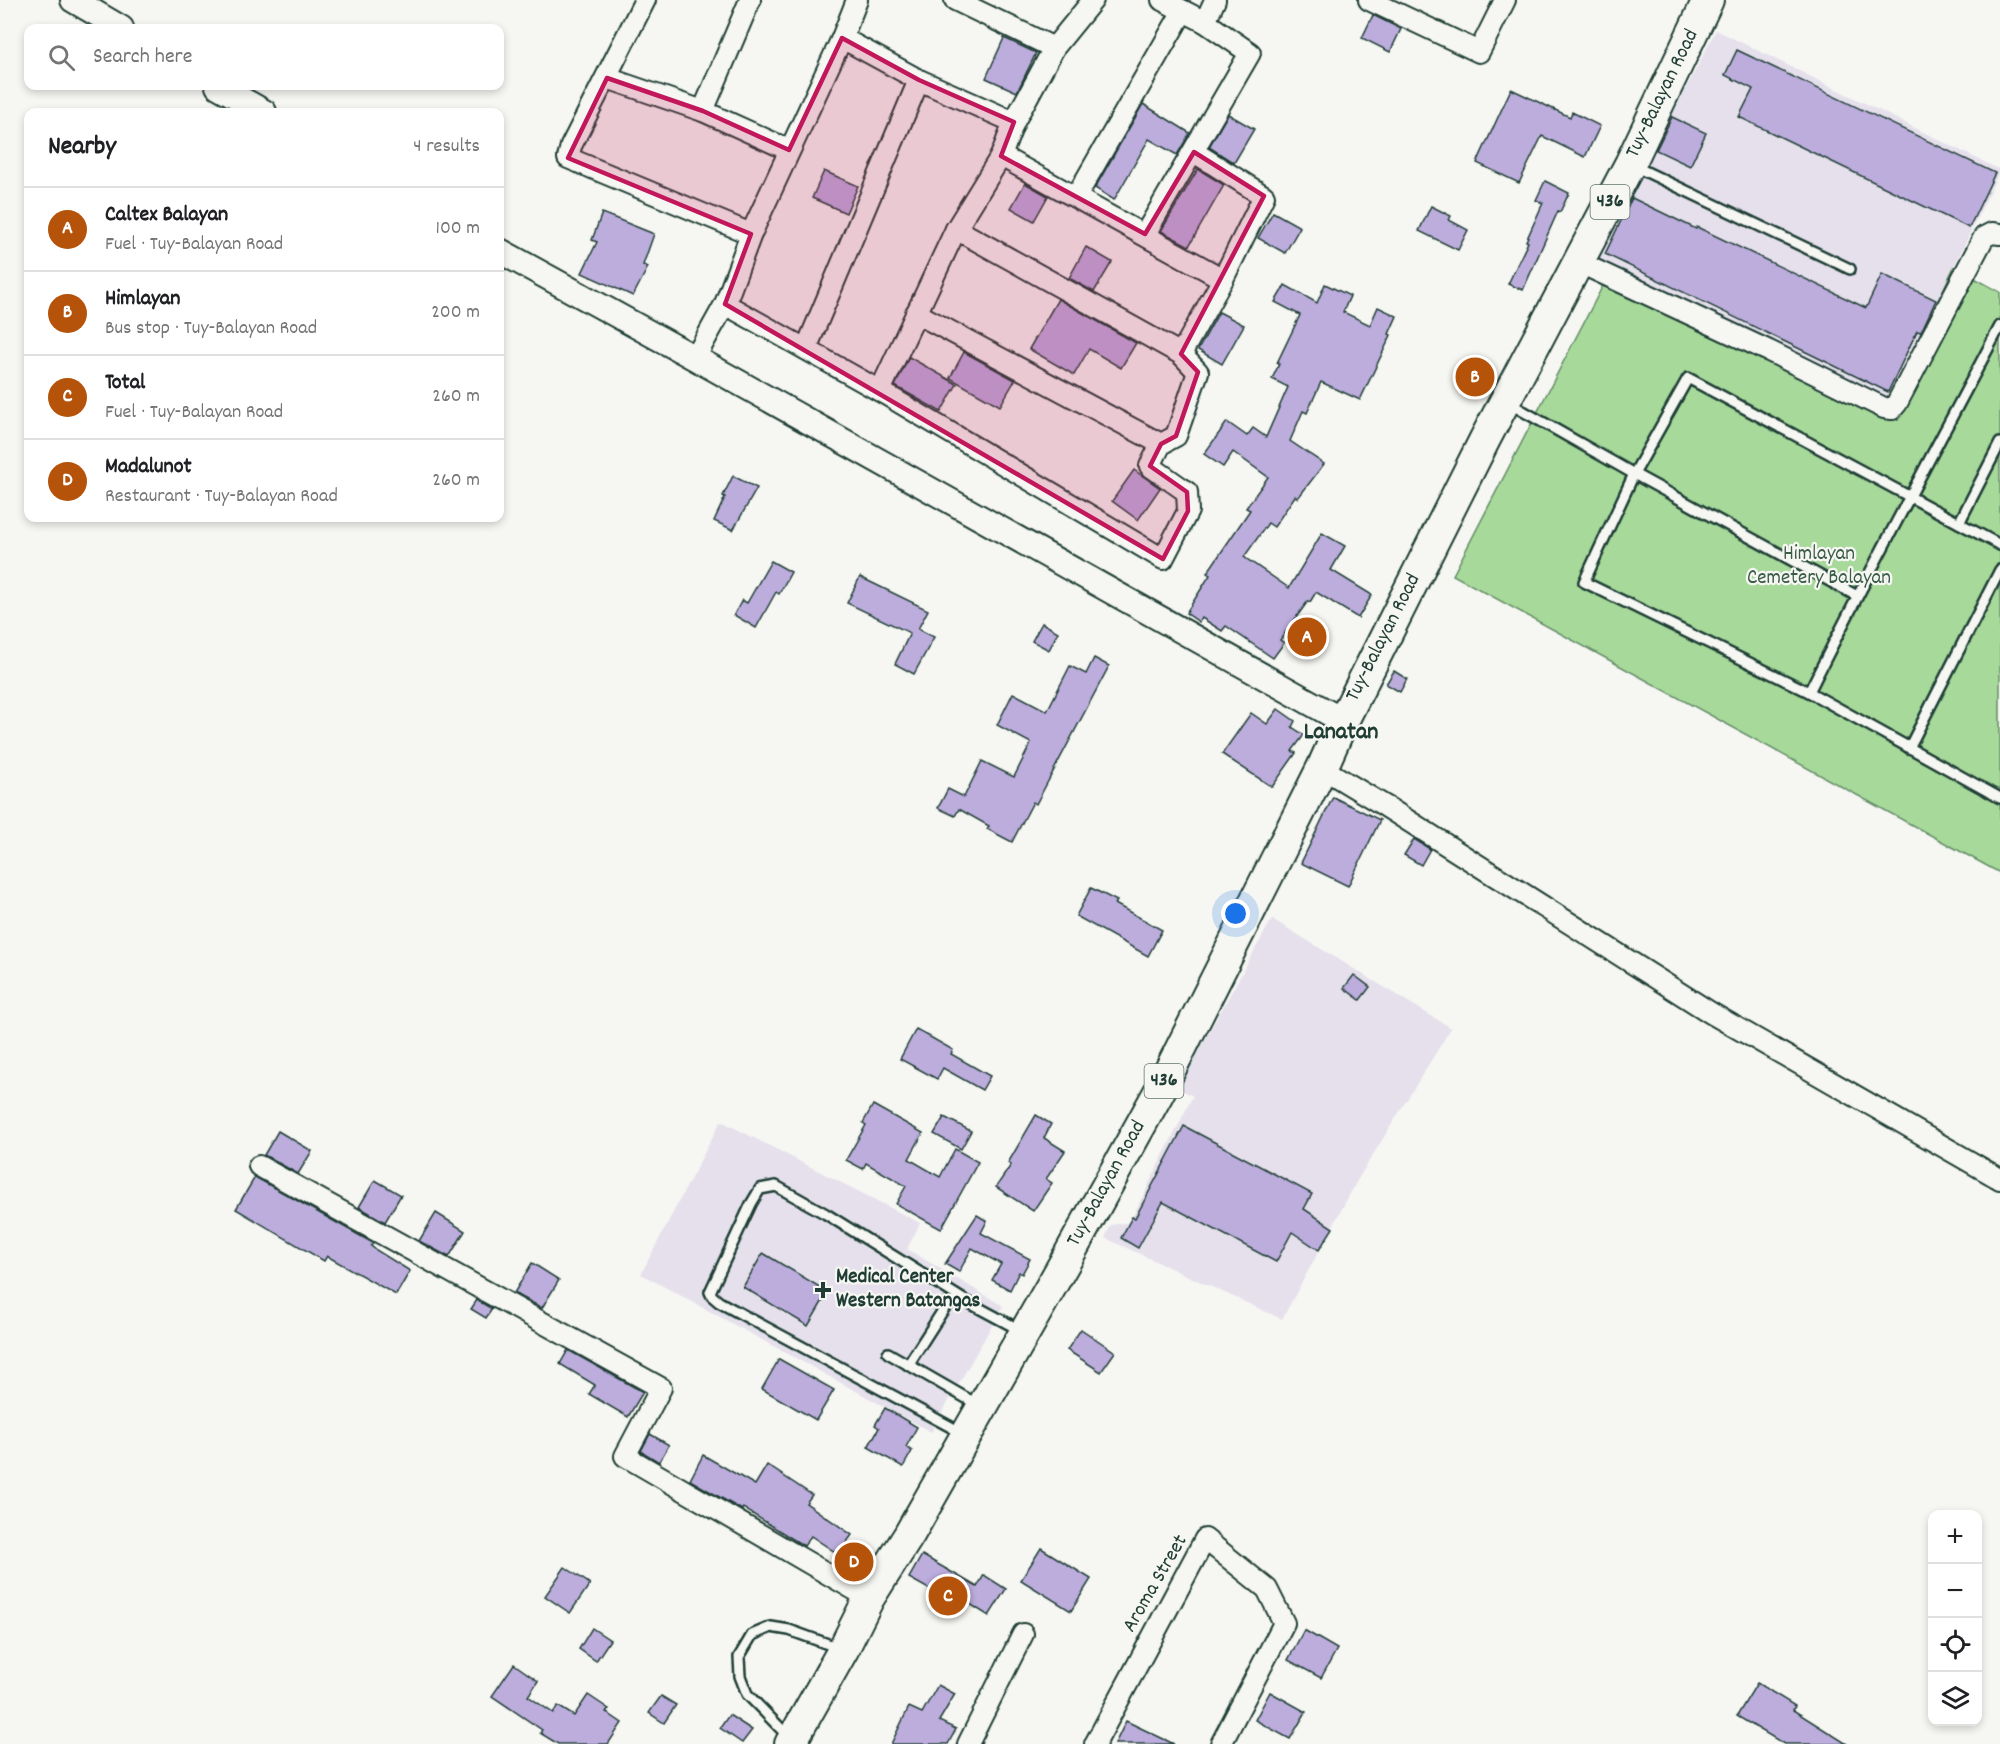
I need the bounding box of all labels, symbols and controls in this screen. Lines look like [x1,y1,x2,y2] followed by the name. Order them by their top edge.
[24,24,504,90] search box
[1619,25,1707,163] street label: Tuy-Balayan Road
[45,41,78,74] icon: search
[93,42,192,73] text: Search here
[48,129,116,166] text: Nearby
[413,133,480,161] text: 4 results
[1590,185,1630,219] road number: 436
[105,200,228,231] text: Caltex Balayan
[62,215,73,243] text: A
[436,215,480,243] text: 100 m
[105,231,283,259] text: Fuel · Tuy-Balayan Road
[105,284,180,315] text: Himlayan
[63,299,72,327] text: B
[431,299,480,327] text: 200 m
[105,315,317,343] text: Bus stop · Tuy-Balayan Road
[1456,354,1494,400] pin: B
[105,368,145,399] text: Total
[63,383,72,411] text: C
[432,383,480,411] text: 260 m
[105,399,283,427] text: Fuel · Tuy-Balayan Road
[105,452,192,483] text: Madalunot
[62,467,73,495] text: D
[432,467,480,495] text: 260 m
[105,483,338,511] text: Restaurant · Tuy-Balayan Road
[1747,540,1891,594] park label: Himlayan Cemetery Balayan
[1339,569,1429,707] street label: Tuy-Balayan Road
[1288,614,1326,660] pin: A
[1304,716,1378,750] district label: Lanatan
[1221,899,1250,928] your location
[1144,1064,1184,1098] road number: 436
[1060,1116,1154,1252] street label: Tuy-Balayan Road
[836,1263,981,1317] place label: Medical Center Western Batangas
[814,1281,832,1299] marker: Medical Center Western Batangas
[1928,1510,1982,1726] map controls
[1928,1510,1982,1564] button: +
[1116,1529,1196,1639] street label: Aroma Street
[834,1540,874,1584] pin: D
[1928,1564,1982,1618] button: −
[928,1574,968,1618] pin: C
[1928,1618,1982,1672] button: locate
[1928,1672,1982,1726] button: layers

